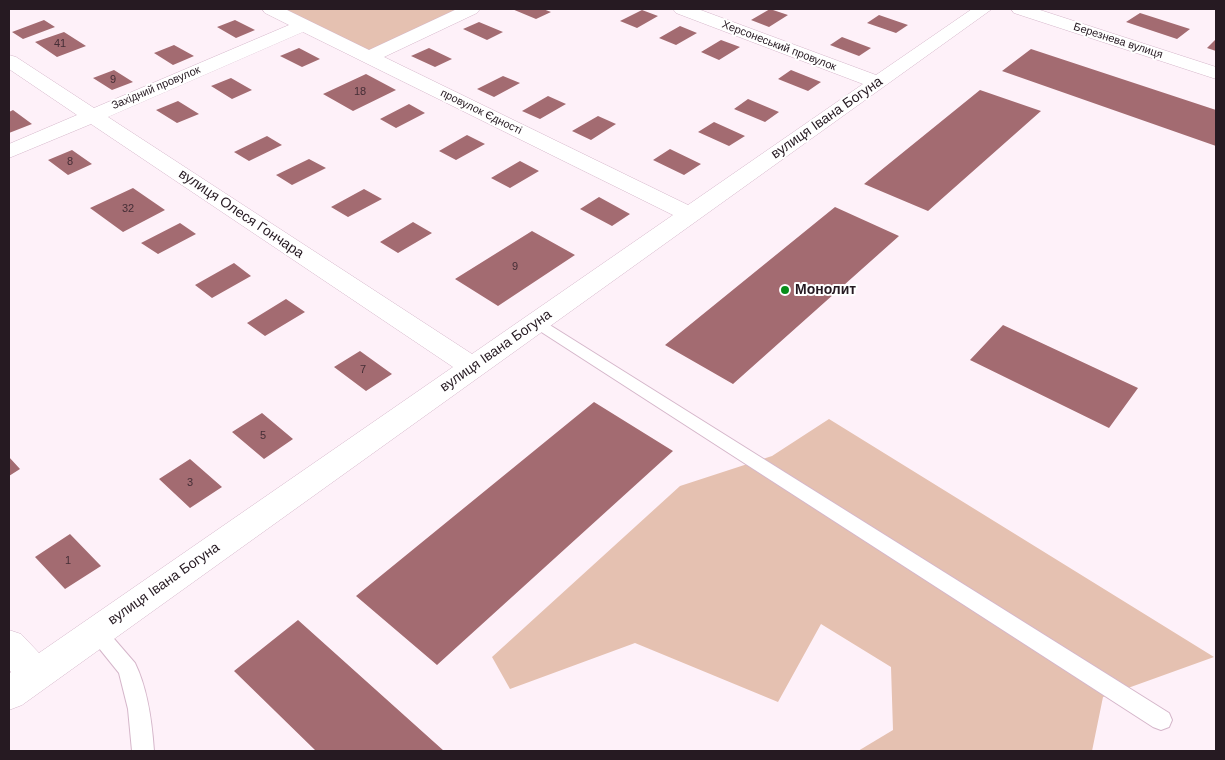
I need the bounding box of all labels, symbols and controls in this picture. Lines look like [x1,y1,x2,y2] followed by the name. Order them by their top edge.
[720,18,838,74] street label: Херсонеський провулок
[1072,20,1164,62] street label: Березнева вулиця
[54,37,66,51] house number: 41
[110,63,202,113] street label: Західний провулок
[110,73,116,87] house number: 9
[768,73,886,163] street label: вулиця Івана Богуна
[354,85,366,99] house number: 18
[438,87,524,137] street label: провулок Єдності
[67,155,73,169] house number: 8
[175,166,307,262] street label: вулиця Олеся Гончара
[122,202,134,216] house number: 32
[512,260,518,274] house number: 9
[795,282,856,298] place label: Монолит
[779,284,791,296] marker: Монолит
[437,306,555,396] street label: вулиця Івана Богуна
[360,363,366,377] house number: 7
[260,429,266,443] house number: 5
[187,476,193,490] house number: 3
[105,539,223,629] street label: вулиця Івана Богуна
[65,554,71,568] house number: 1

